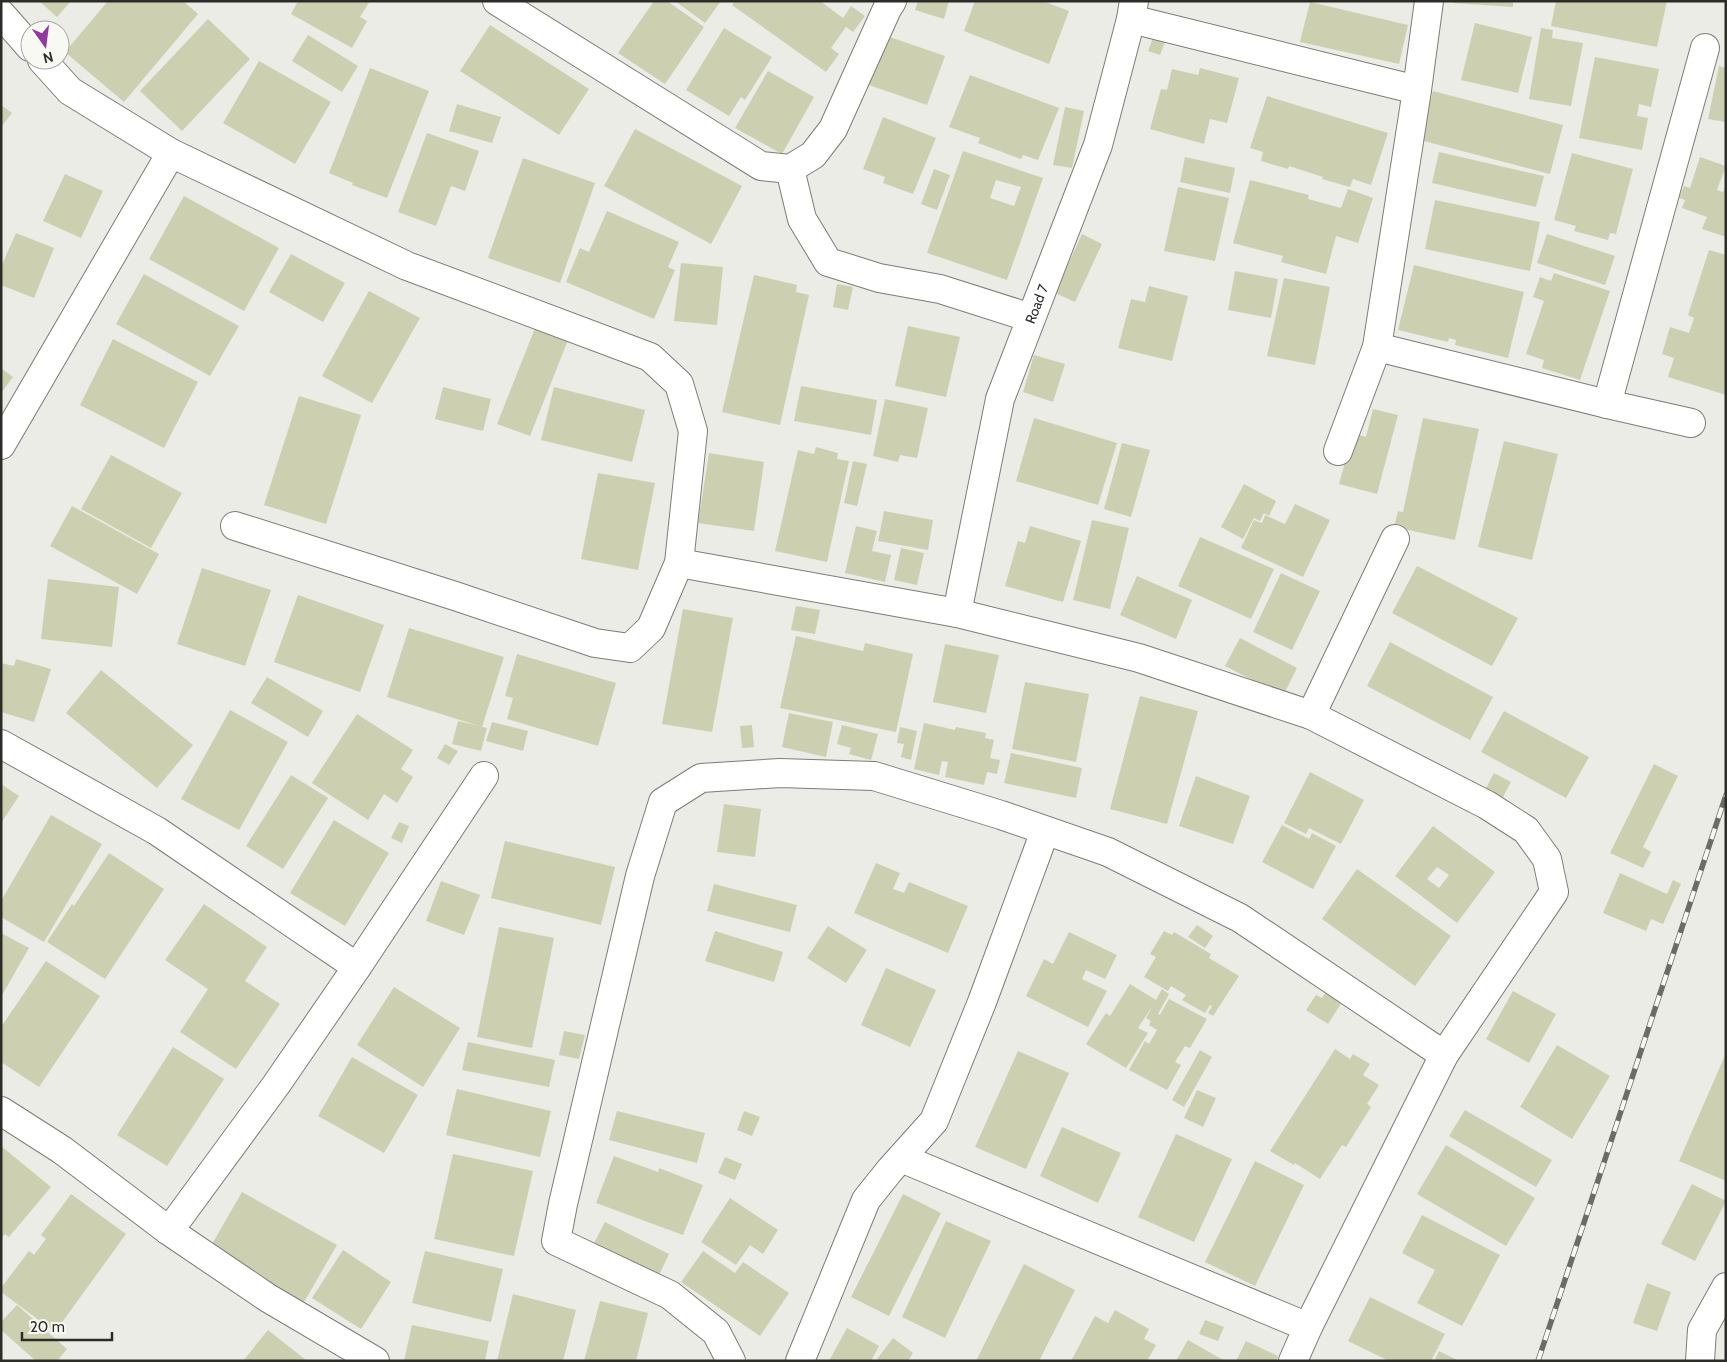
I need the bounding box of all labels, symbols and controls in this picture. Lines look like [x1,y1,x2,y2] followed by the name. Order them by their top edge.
[20,20,70,70] north arrow
[41,48,55,68] text: N
[1021,282,1052,326] street label: Road 7
[22,1310,112,1342] scale bar
[30,1318,65,1336] text: 20 m

